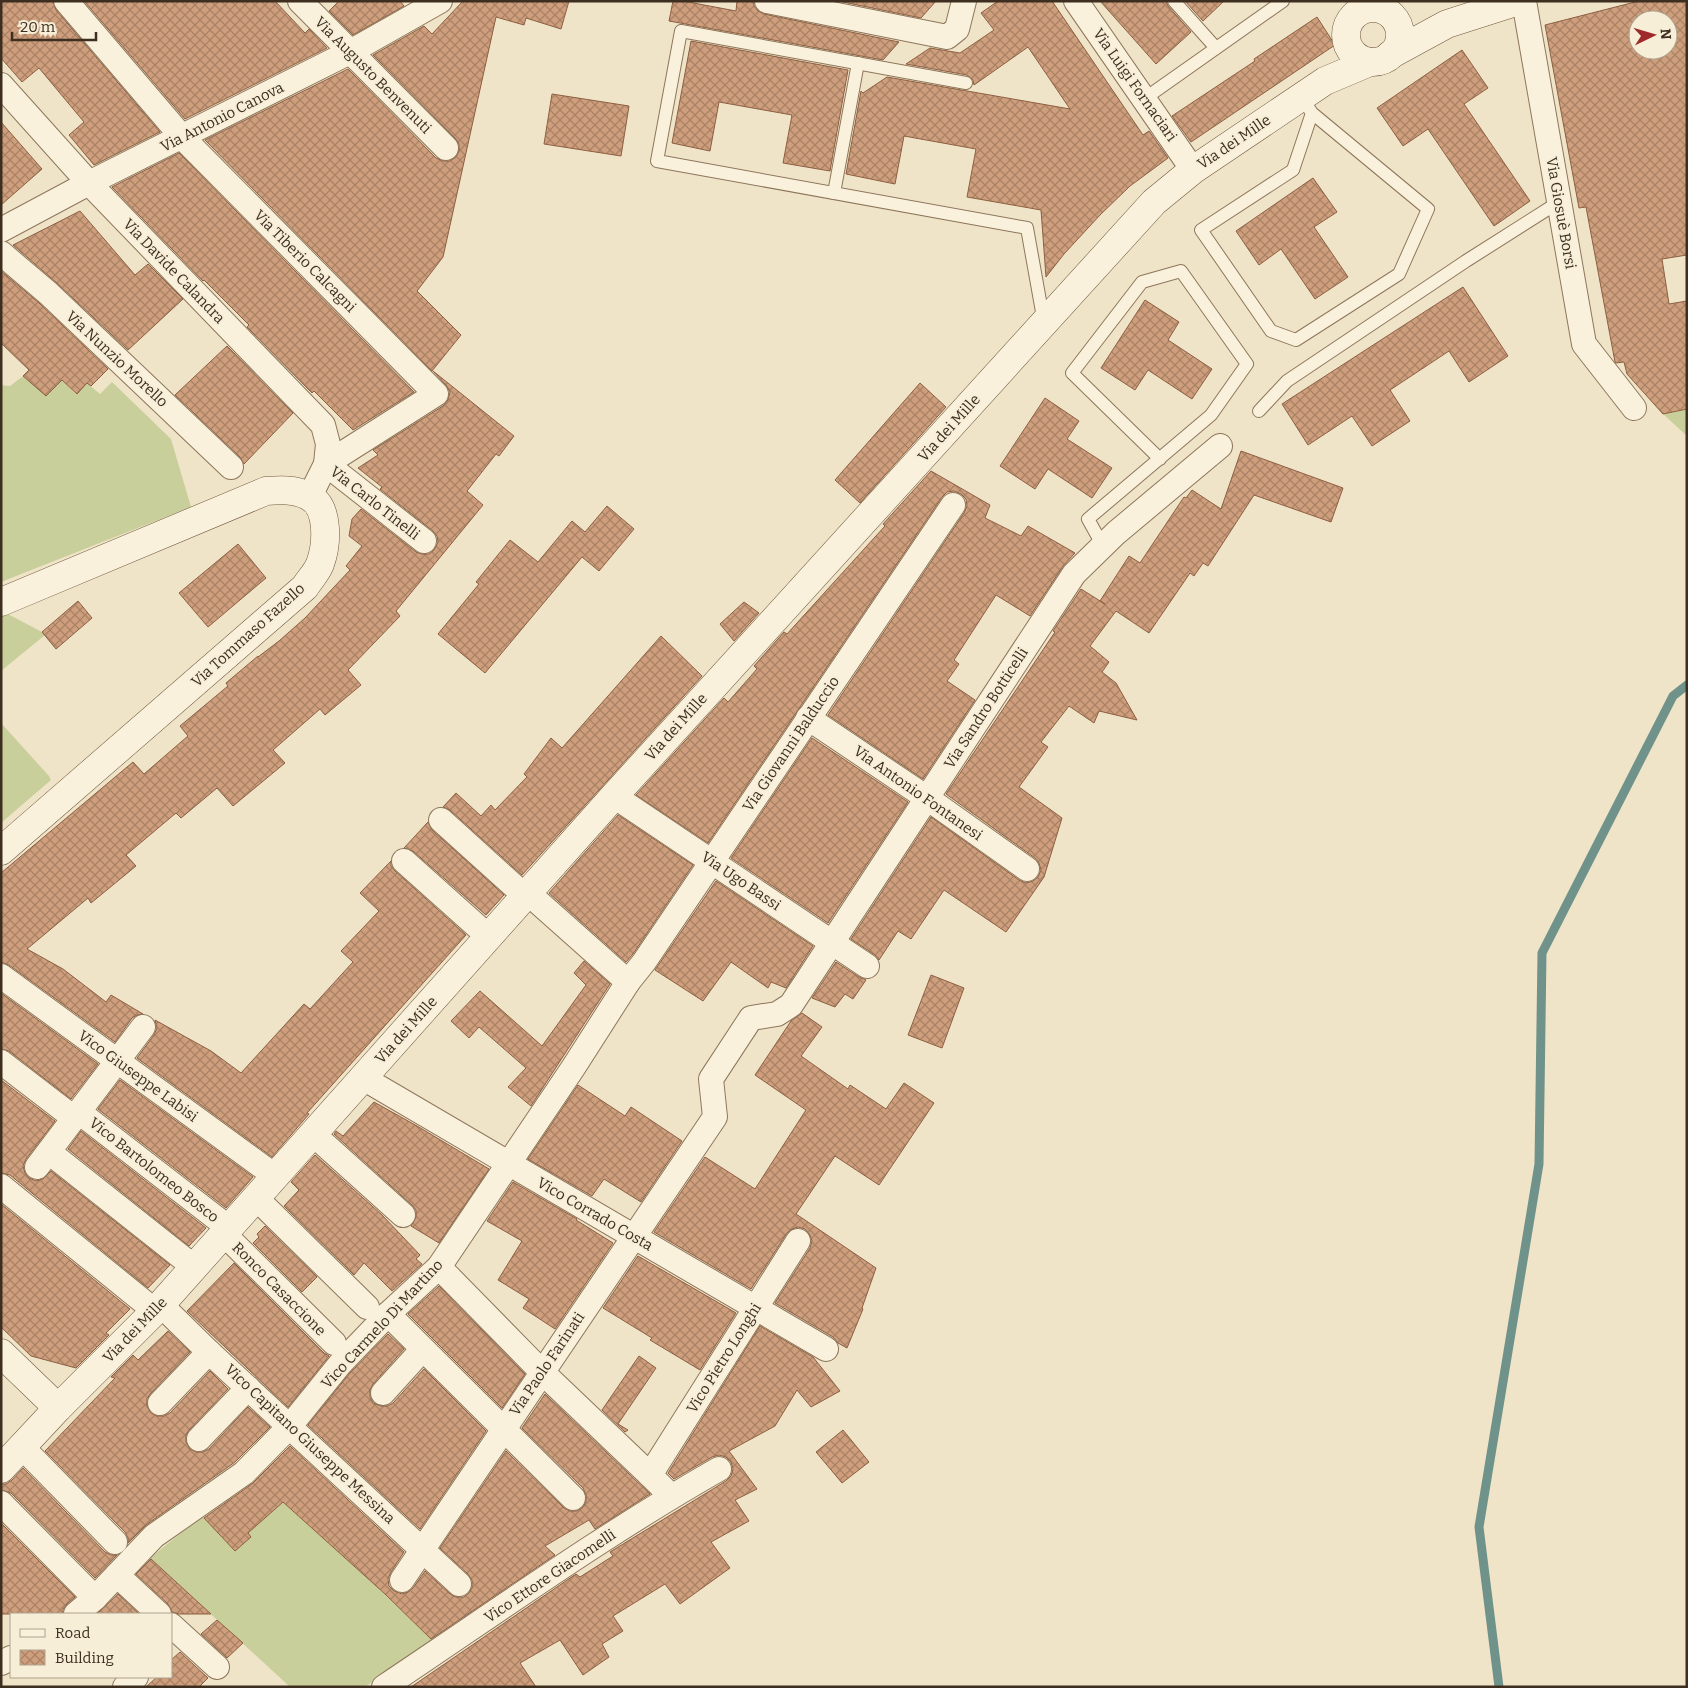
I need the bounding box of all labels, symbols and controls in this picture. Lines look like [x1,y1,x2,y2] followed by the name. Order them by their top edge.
[12,10,96,42] scale bar
[1628,10,1678,60] north arrow
[311,13,436,138] street label: Via Augusto Benvenuti
[20,18,56,36] text: 20 m
[1089,25,1181,145] street label: Via Luigi Fornaciari
[1657,28,1674,40] text: N
[157,78,287,156] street label: Via Antonio Canova
[1194,111,1274,173] street label: Via dei Mille
[1542,156,1580,271] street label: Via Giosuè Borsi
[250,206,360,316] street label: Via Tiberio Calcagni
[119,215,229,327] street label: Via Davide Calandra
[62,307,172,411] street label: Via Nunzio Morello
[914,391,984,465] street label: Via dei Mille
[327,462,424,544] street label: Via Carlo Tinelli
[188,579,308,691] street label: Via Tommaso Fazello
[940,644,1032,772] street label: Via Sandro Botticelli
[739,673,843,815] street label: Via Giovanni Balduccio
[641,690,711,764] street label: Via dei Mille
[850,742,986,845] street label: Via Antonio Fontanesi
[698,848,785,915] street label: Via Ugo Bassi
[371,993,441,1067] street label: Via dei Mille
[75,1027,202,1126] street label: Vico Giuseppe Labisi
[86,1114,222,1226] street label: Vico Bartolomeo Bosco
[534,1173,656,1255] street label: Vico Corrado Costa
[228,1238,330,1340] street label: Ronco Casaccione
[318,1256,446,1392] street label: Vico Carmelo Di Martino
[99,1293,171,1367] street label: Via dei Mille
[683,1299,765,1416] street label: Vico Pietro Longhi
[506,1308,589,1419] street label: Via Paolo Farinati
[221,1360,399,1528] street label: Vico Capitano Giuseppe Messina
[481,1525,619,1627] street label: Vico Ettore Giacomelli
[10,1613,172,1678] legend
[55,1624,90,1642] text: Road
[55,1649,114,1667] text: Building

